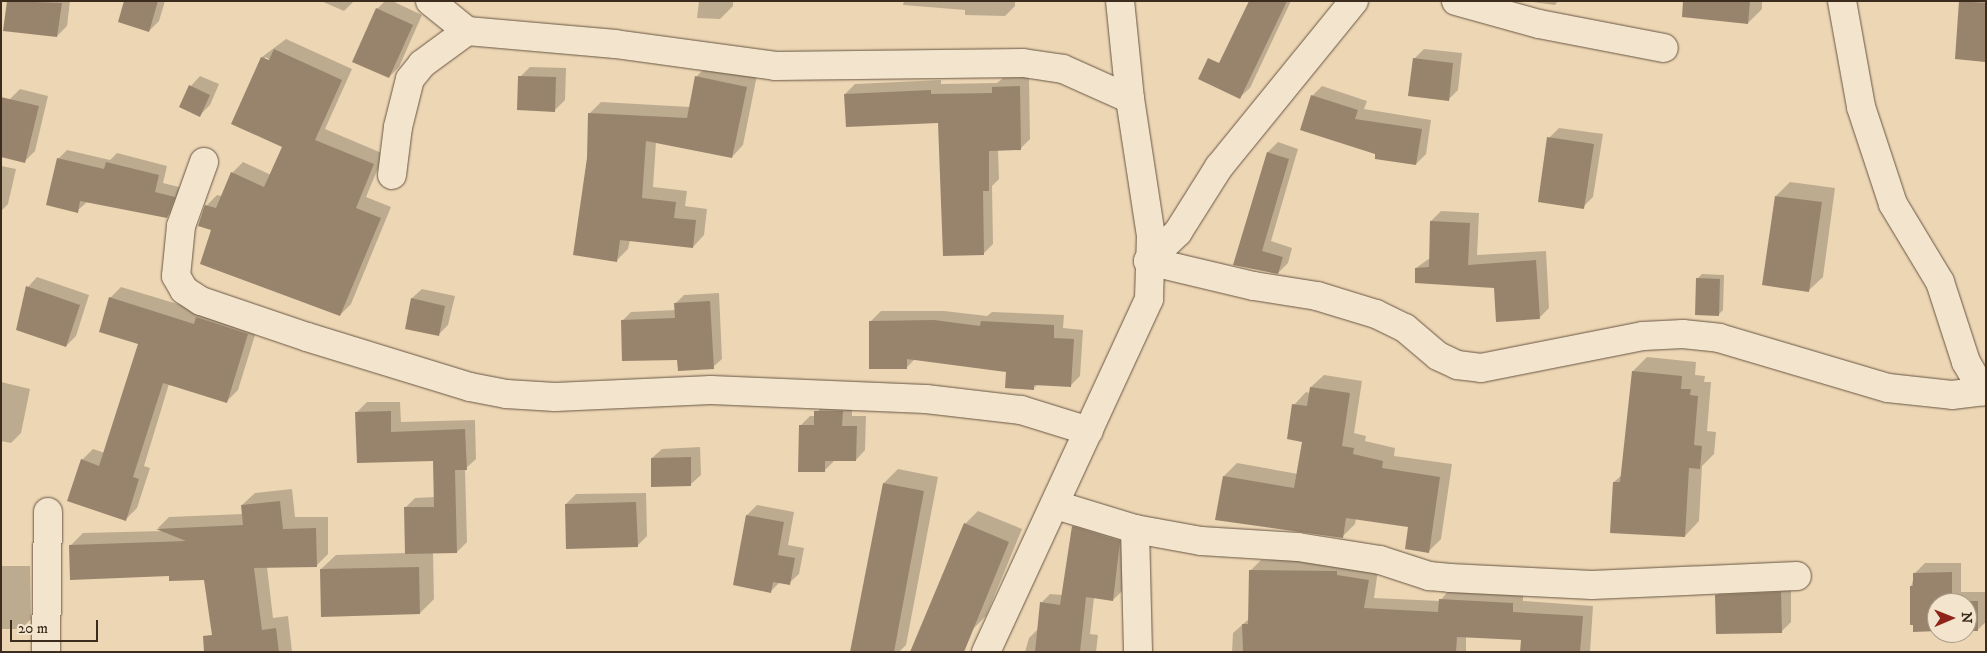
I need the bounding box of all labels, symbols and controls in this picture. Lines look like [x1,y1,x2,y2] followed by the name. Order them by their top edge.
[1927,593,1977,643] north arrow
[12,610,100,642] scale bar
[1957,612,1975,624] text: N
[18,619,48,638] text: 20 m

